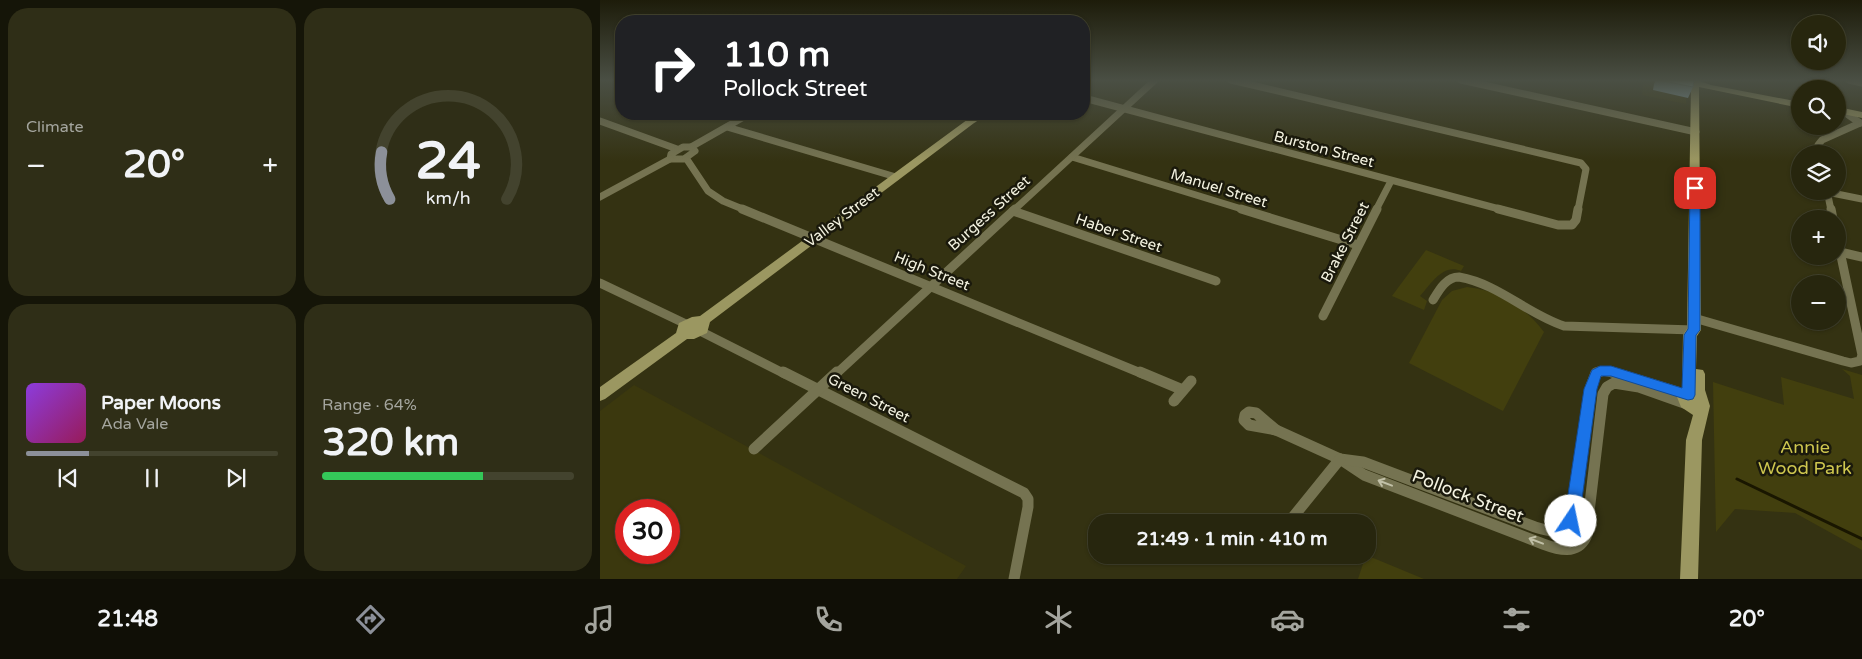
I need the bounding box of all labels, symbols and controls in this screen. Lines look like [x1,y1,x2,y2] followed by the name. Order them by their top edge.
[1791,15,1846,330] map controls
[1791,15,1846,70] button: sound
[723,34,830,76] text: 110 m
[640,35,705,100] icon: right
[723,76,868,102] text: Pollock Street
[1791,80,1846,135] button: search
[26,117,84,137] text: Climate
[1272,127,1376,171] street label: Burston Street
[415,130,481,193] text: 24
[123,142,185,188] text: 20°
[1791,145,1846,200] button: layers
[26,149,46,183] text: −
[262,149,278,183] text: +
[1168,165,1270,211] street label: Manuel Street
[1674,167,1716,209] pin
[944,171,1034,255] street label: Burgess Street
[1681,174,1709,202] icon: arrive
[801,183,883,251] street label: Valley Street
[426,188,470,209] text: km/h
[1317,199,1373,285] street label: Brake Street
[1073,210,1165,256] street label: Haber Street
[1791,210,1846,265] button: +
[891,248,973,294] street label: High Street
[1791,275,1846,330] button: −
[825,370,913,427] street label: Green Street
[101,392,221,414] text: Paper Moons
[322,395,417,415] text: Range · 64%
[101,414,168,434] text: Ada Vale
[322,420,459,466] text: 320 km
[1758,436,1852,479] park label: Annie Wood Park
[54,464,82,492] icon: previous
[138,464,166,492] icon: pause
[222,464,250,492] icon: next
[1409,465,1527,527] street label: Pollock Street
[1378,478,1393,487] one-way arrow
[1544,494,1596,546] position arrow
[615,499,680,564] speed limit sign: 30
[1136,528,1328,550] text: 21:49 · 1 min · 410 m
[1529,536,1544,546] one-way arrow
[353,602,388,637] icon: directions
[582,602,617,637] icon: music
[811,602,846,637] icon: phone
[1041,602,1076,637] icon: climate
[1270,602,1305,637] icon: car
[1499,602,1534,637] icon: filters
[97,606,158,632] text: 21:48
[1729,606,1765,632] text: 20°

